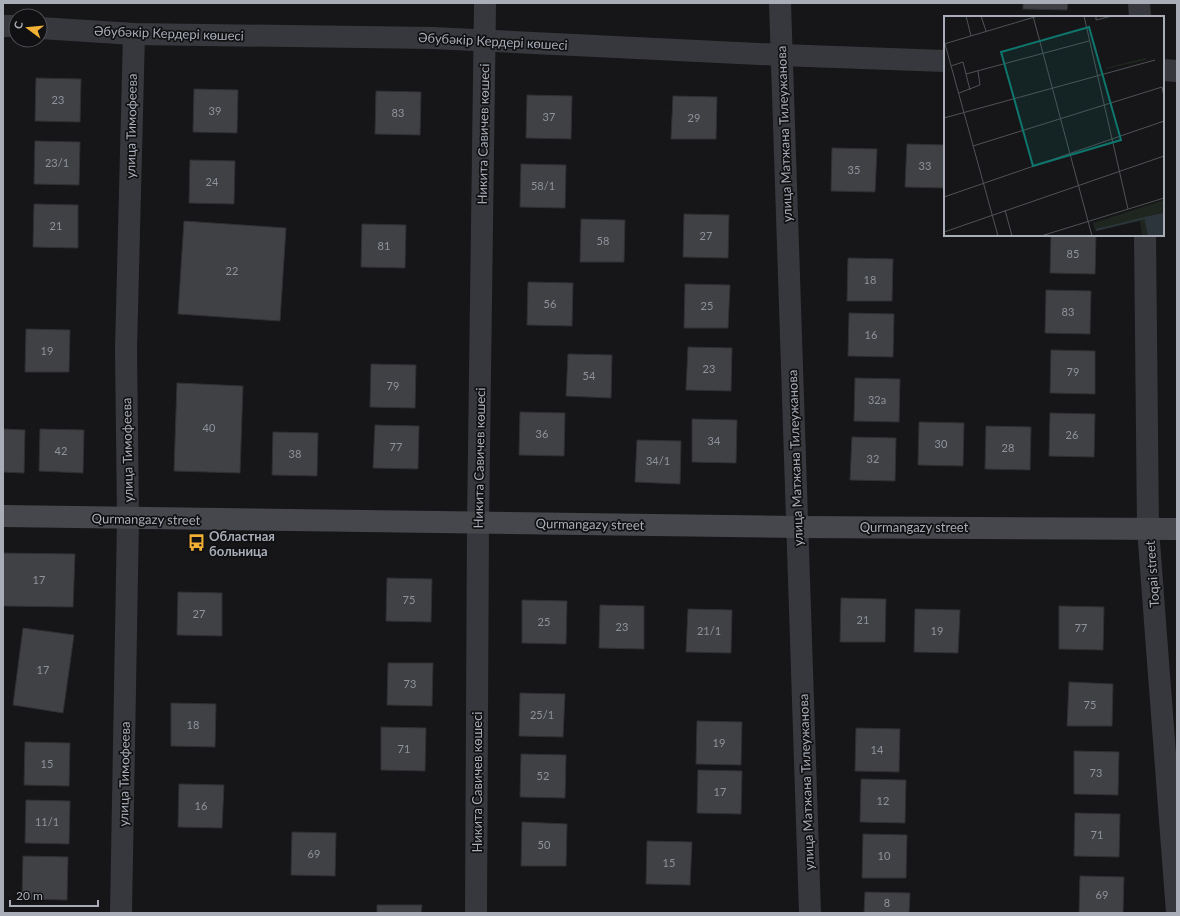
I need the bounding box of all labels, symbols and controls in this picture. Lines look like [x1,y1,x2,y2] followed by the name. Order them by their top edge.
[8,8,48,48] north arrow
[944,16,1164,236] inset map
[11,19,25,30] text: С
[94,22,244,44] street label: Әбубәкір Кердері көшесі
[418,29,568,53] street label: Әбубәкір Кердері көшесі
[773,46,795,222] street label: улица Матжана Тилеужанова
[474,63,492,205] street label: Никита Савичев көшесі
[122,73,140,179] street label: улица Тимофеева
[52,93,64,106] house number: 23
[209,104,221,117] house number: 39
[392,106,404,119] house number: 83
[543,110,555,123] house number: 37
[688,111,700,124] house number: 29
[45,156,69,169] house number: 23/1
[919,159,931,172] house number: 33
[848,163,860,176] house number: 35
[206,175,219,188] house number: 24
[531,179,555,192] house number: 58/1
[50,219,62,232] house number: 21
[700,229,712,242] house number: 27
[597,234,609,247] house number: 58
[378,239,390,252] house number: 81
[1067,247,1079,260] house number: 85
[226,264,238,277] house number: 22
[864,273,876,286] house number: 18
[544,297,556,310] house number: 56
[701,299,713,312] house number: 25
[1062,305,1074,318] house number: 83
[865,328,877,341] house number: 16
[41,344,53,357] house number: 19
[703,362,715,375] house number: 23
[1067,365,1079,378] house number: 79
[583,369,596,382] house number: 54
[784,370,806,546] street label: улица Матжана Тилеужанова
[387,379,399,392] house number: 79
[470,387,488,529] street label: Никита Савичев көшесі
[868,393,886,406] house number: 32а
[118,397,136,503] street label: улица Тимофеева
[203,421,216,434] house number: 40
[536,427,548,440] house number: 36
[1066,428,1078,441] house number: 26
[708,434,721,447] house number: 34
[935,437,948,450] house number: 30
[390,440,402,453] house number: 77
[1002,441,1014,454] house number: 28
[55,444,67,457] house number: 42
[289,447,301,460] house number: 38
[867,452,879,465] house number: 32
[646,454,670,467] house number: 34/1
[92,510,201,528] street label: Qurmangazy street
[536,515,645,533] street label: Qurmangazy street
[860,519,969,535] street label: Qurmangazy street
[209,528,275,559] place label: Областная больница
[186,533,206,553] bus stop icon: Областная больница
[1142,540,1162,608] street label: Toqai street
[33,573,45,586] house number: 17
[403,593,415,606] house number: 75
[193,607,205,620] house number: 27
[857,613,869,626] house number: 21
[538,615,550,628] house number: 25
[616,620,628,633] house number: 23
[1075,621,1087,634] house number: 77
[697,624,721,637] house number: 21/1
[931,624,943,637] house number: 19
[37,663,49,676] house number: 17
[404,677,416,690] house number: 73
[795,694,817,870] street label: улица Матжана Тилеужанова
[1084,698,1096,711] house number: 75
[530,708,554,721] house number: 25/1
[469,712,485,852] street label: Никита Савичев көшесі
[187,718,199,731] house number: 18
[115,721,133,827] street label: улица Тимофеева
[713,736,725,749] house number: 19
[398,742,410,755] house number: 71
[871,743,884,756] house number: 14
[41,757,53,770] house number: 15
[1090,766,1102,779] house number: 73
[537,769,549,782] house number: 52
[714,785,726,798] house number: 17
[877,794,889,807] house number: 12
[195,799,207,812] house number: 16
[35,815,59,828] house number: 11/1
[1091,828,1103,841] house number: 71
[538,838,551,851] house number: 50
[308,847,320,860] house number: 69
[878,849,891,862] house number: 10
[663,856,675,869] house number: 15
[10,882,98,908] scale bar
[16,888,43,903] text: 20 m
[1096,888,1108,901] house number: 69
[884,896,890,909] house number: 8

